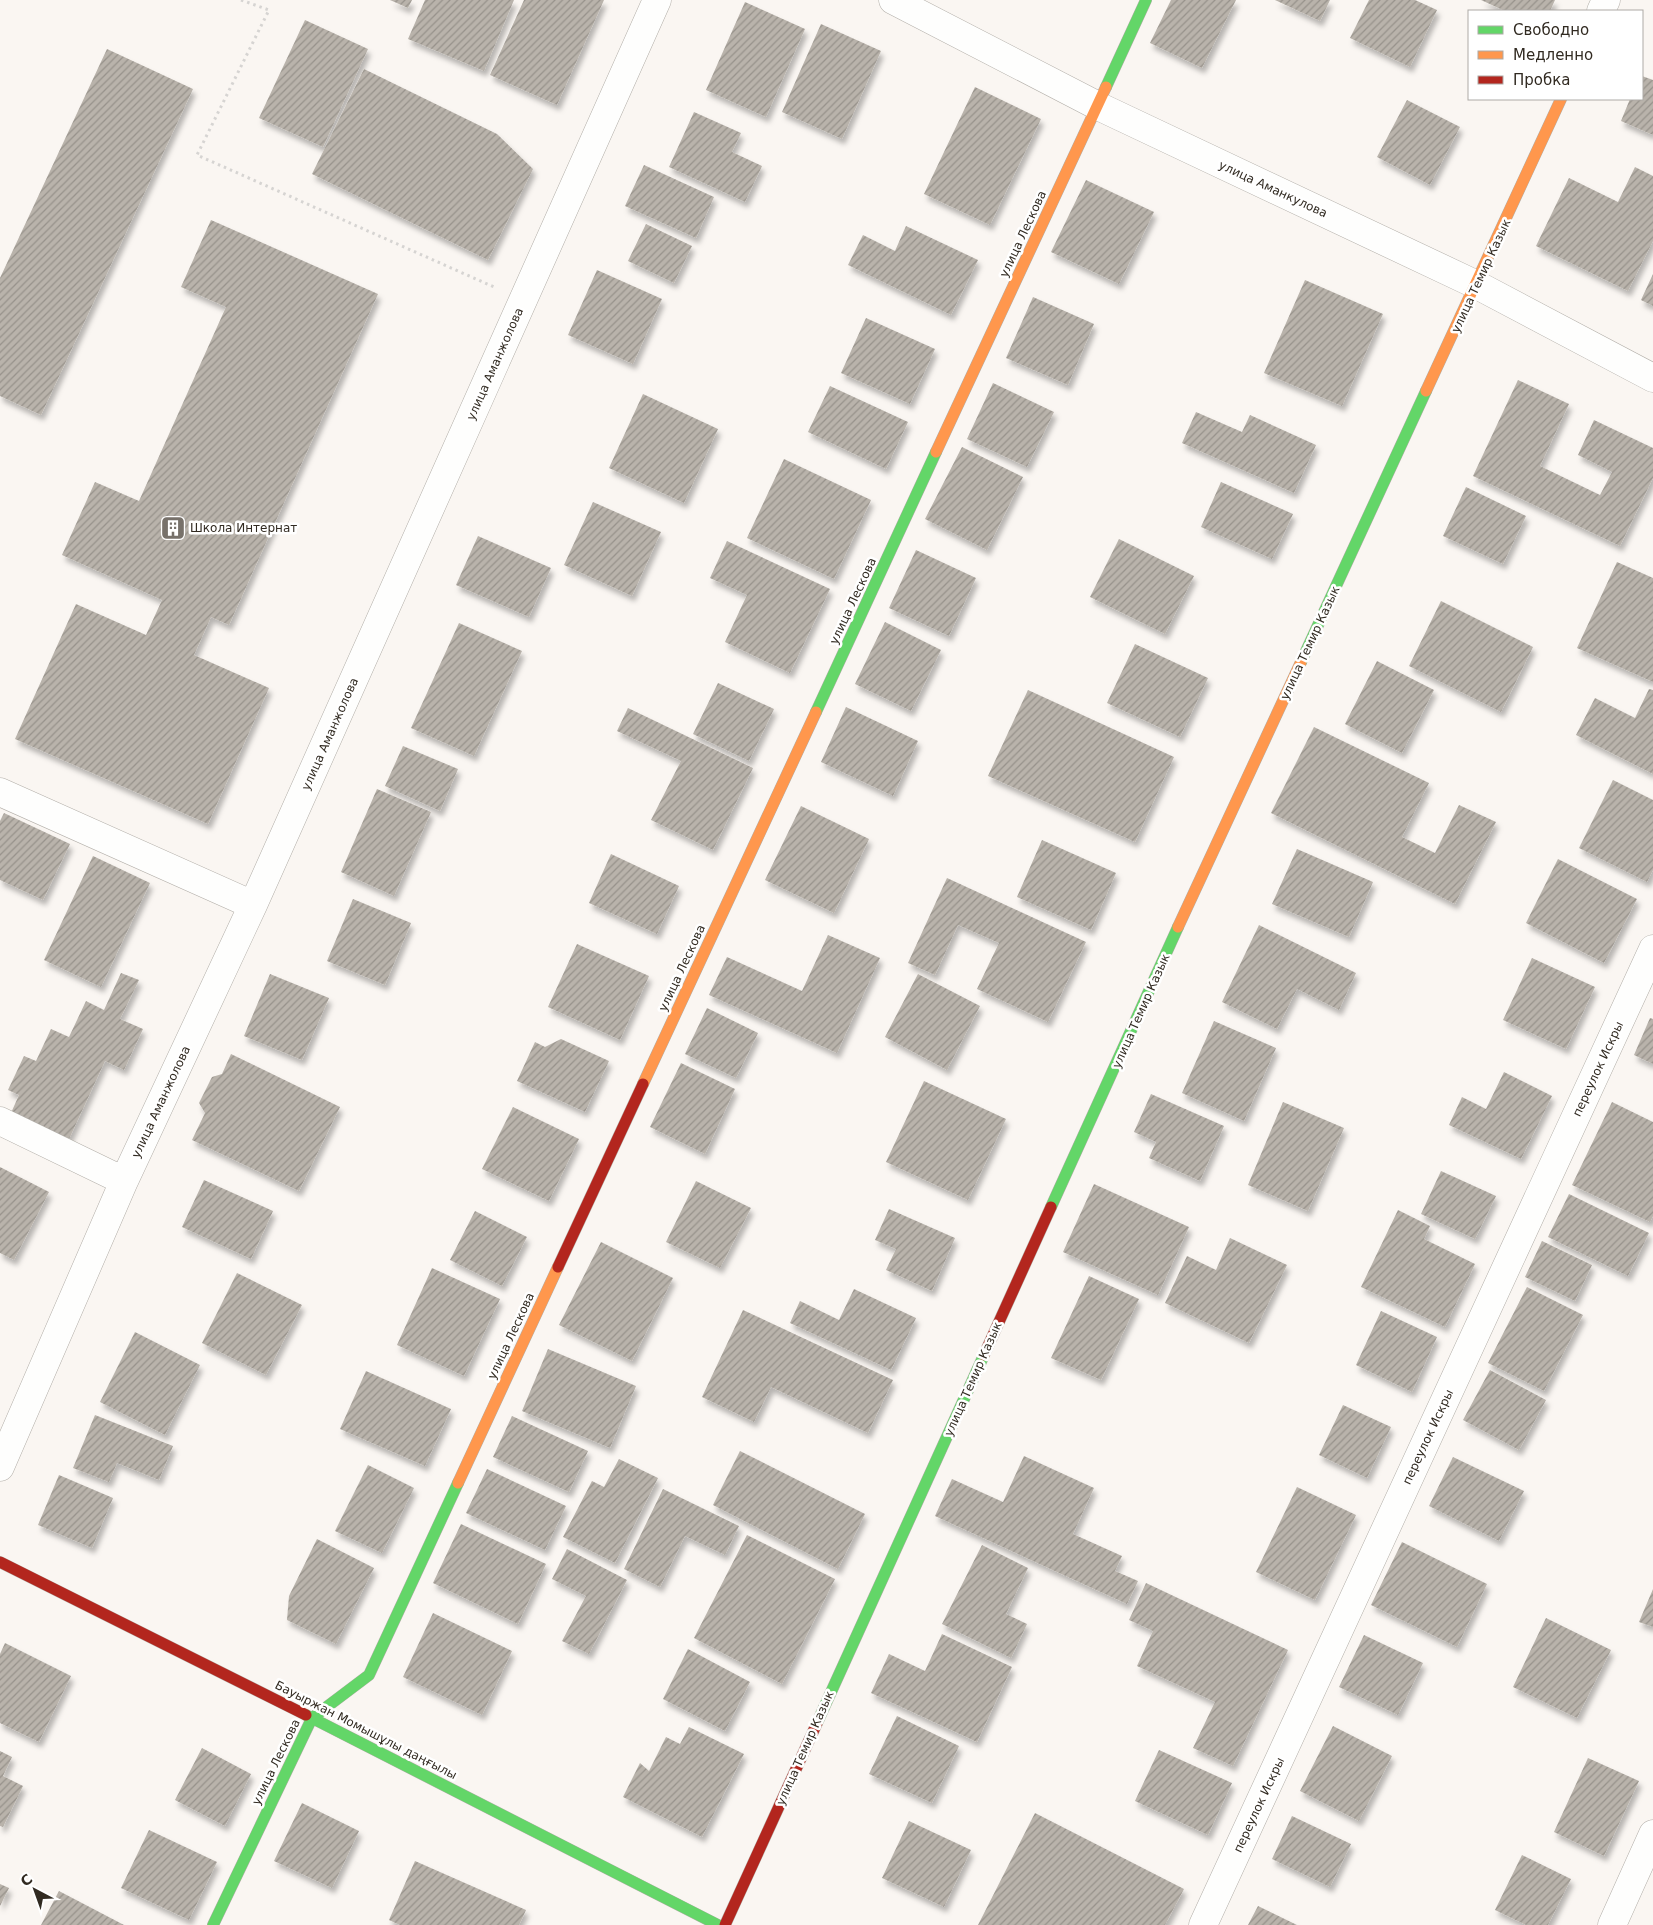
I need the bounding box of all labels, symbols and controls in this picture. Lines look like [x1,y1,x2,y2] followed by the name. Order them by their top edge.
[1468,10,1643,100] legend
[1513,21,1589,39] text: Свободно
[1513,46,1593,64] text: Медленно
[1513,71,1570,89] text: Пробка
[1216,158,1330,220] street label: улица Аманкулова
[997,188,1049,280] street label: улица Лескова
[1448,217,1514,335] street label: улица Темир Казык
[464,305,526,423] street label: улица Аманжолова
[160,515,186,541] building icon: Школа Интернат
[190,521,297,535] place label: Школа Интернат
[827,555,879,647] street label: улица Лескова
[1277,584,1343,702] street label: улица Темир Казык
[299,675,361,793] street label: улица Аманжолова
[656,922,708,1014] street label: улица Лескова
[1109,952,1173,1070] street label: улица Темир Казык
[1570,1019,1626,1119] street label: переулок Искры
[129,1044,193,1160] street label: улица Аманжолова
[485,1290,537,1382] street label: улица Лескова
[941,1320,1005,1438] street label: улица Темир Казык
[1400,1387,1456,1487] street label: переулок Искры
[273,1678,459,1782] street label: Бауыржан Момышұлы даңғылы
[773,1689,837,1807] street label: улица Темир Казык
[249,1717,303,1807] street label: улица Лескова
[1231,1755,1287,1855] street label: переулок Искры
[10,1865,60,1915] north arrow
[17,1871,36,1890] text: С

